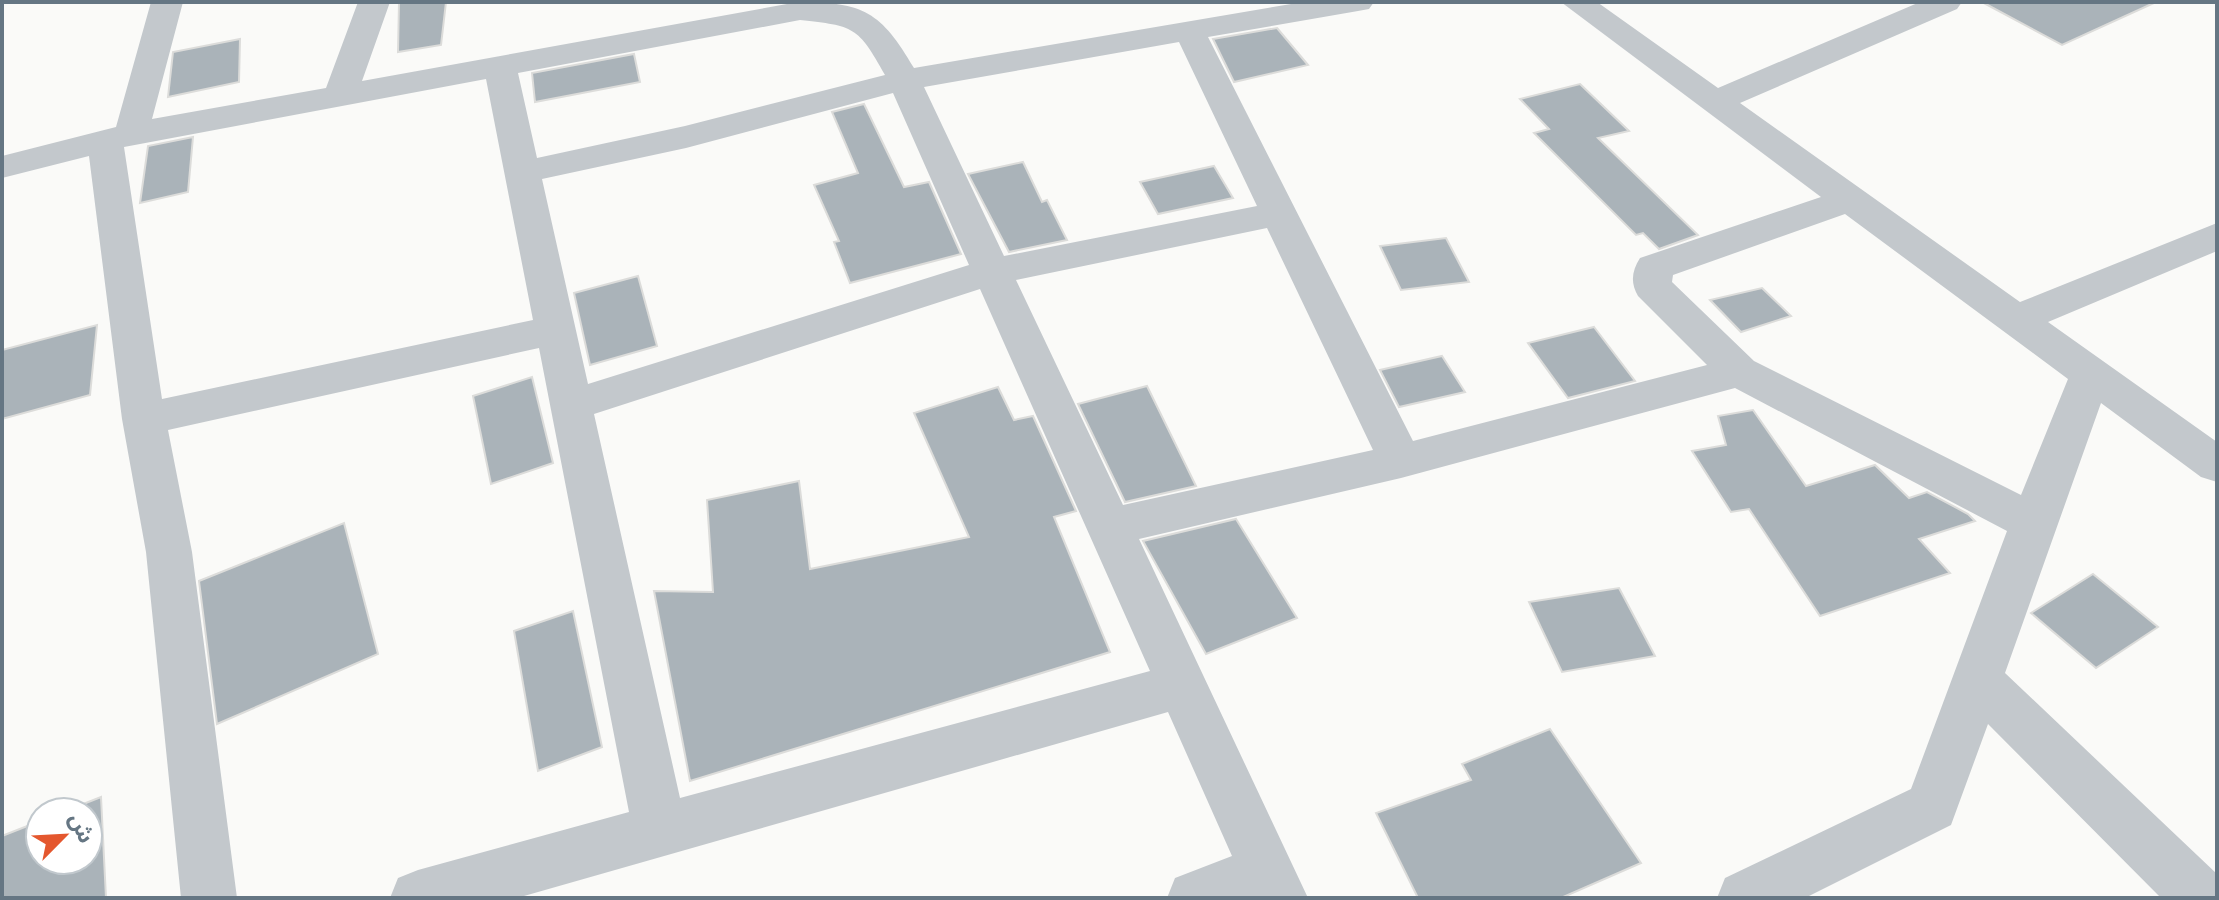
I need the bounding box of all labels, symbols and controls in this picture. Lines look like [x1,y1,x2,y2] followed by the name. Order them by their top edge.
[24,796,104,876] north arrow
[64,809,100,847] text: ش

